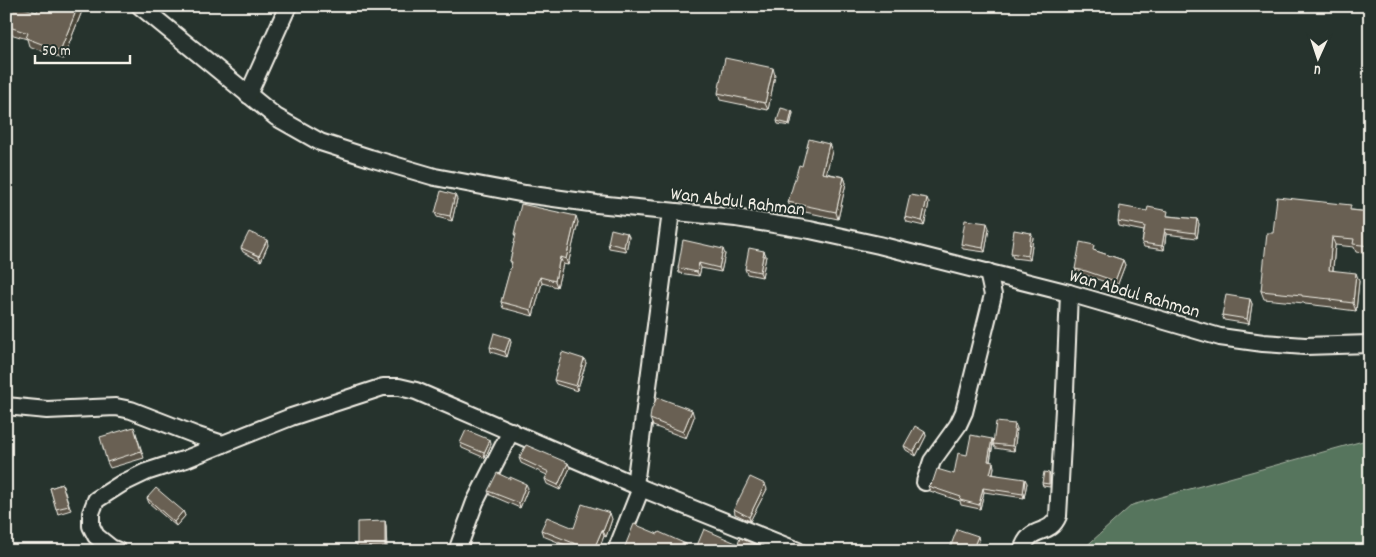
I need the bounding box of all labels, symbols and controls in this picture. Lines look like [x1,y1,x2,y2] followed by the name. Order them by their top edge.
[35,32,130,64] scale bar
[1294,32,1344,82] north arrow
[42,41,71,63] text: 50 m
[1313,59,1321,79] text: U
[669,182,806,225] street label: Wan Abdul Rahman
[1065,264,1203,327] street label: Wan Abdul Rahman

